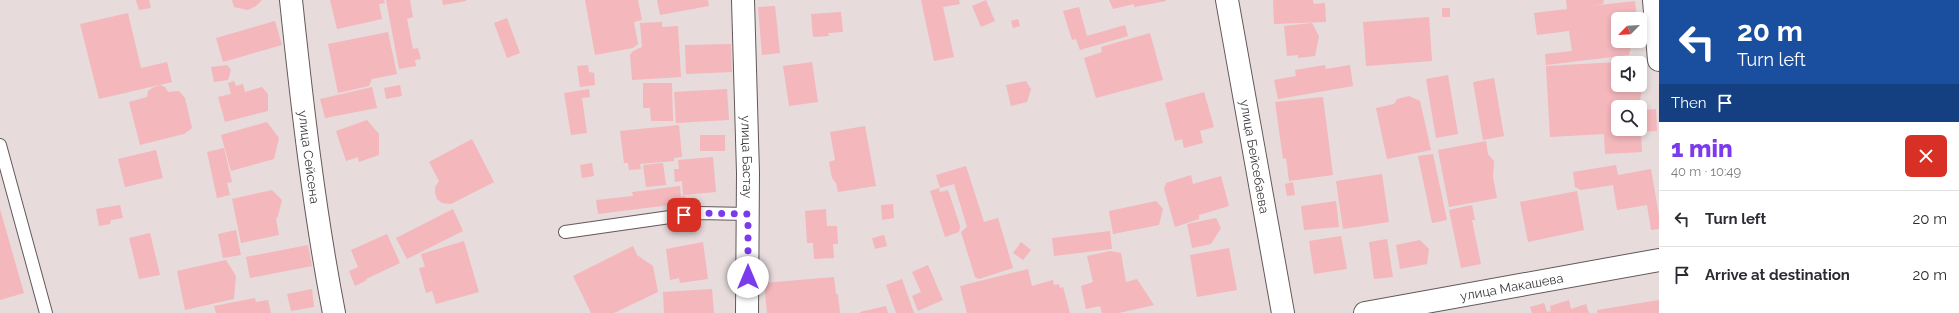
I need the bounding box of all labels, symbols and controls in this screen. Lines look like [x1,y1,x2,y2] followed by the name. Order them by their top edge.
[1611,12,1647,48] north arrow
[1611,12,1647,136] map controls
[1737,15,1803,48] text: 20 m
[1671,16,1723,68] icon: left
[1737,49,1806,70] text: Turn left
[1611,56,1647,92] button: sound
[1714,92,1736,114] icon: arrive
[1671,94,1706,112] text: Then
[1237,98,1273,215] street label: улица Бейсебаева
[1611,100,1647,136] button: search
[296,109,323,205] street label: улица Сейсена
[739,115,756,198] street label: улица Бастау
[1671,134,1733,163] text: 1 min
[1905,135,1947,177] button: close
[1671,164,1741,179] text: 40 m · 10:49
[667,198,701,232] pin
[673,204,695,226] icon: arrive
[1671,208,1693,230] icon: left
[1705,210,1766,228] text: Turn left
[1912,210,1947,228] text: 20 m
[727,256,769,298] position arrow
[1671,264,1693,286] icon: arrive
[1705,266,1850,284] text: Arrive at destination
[1912,266,1947,284] text: 20 m
[1459,270,1564,303] street label: улица Макашева

